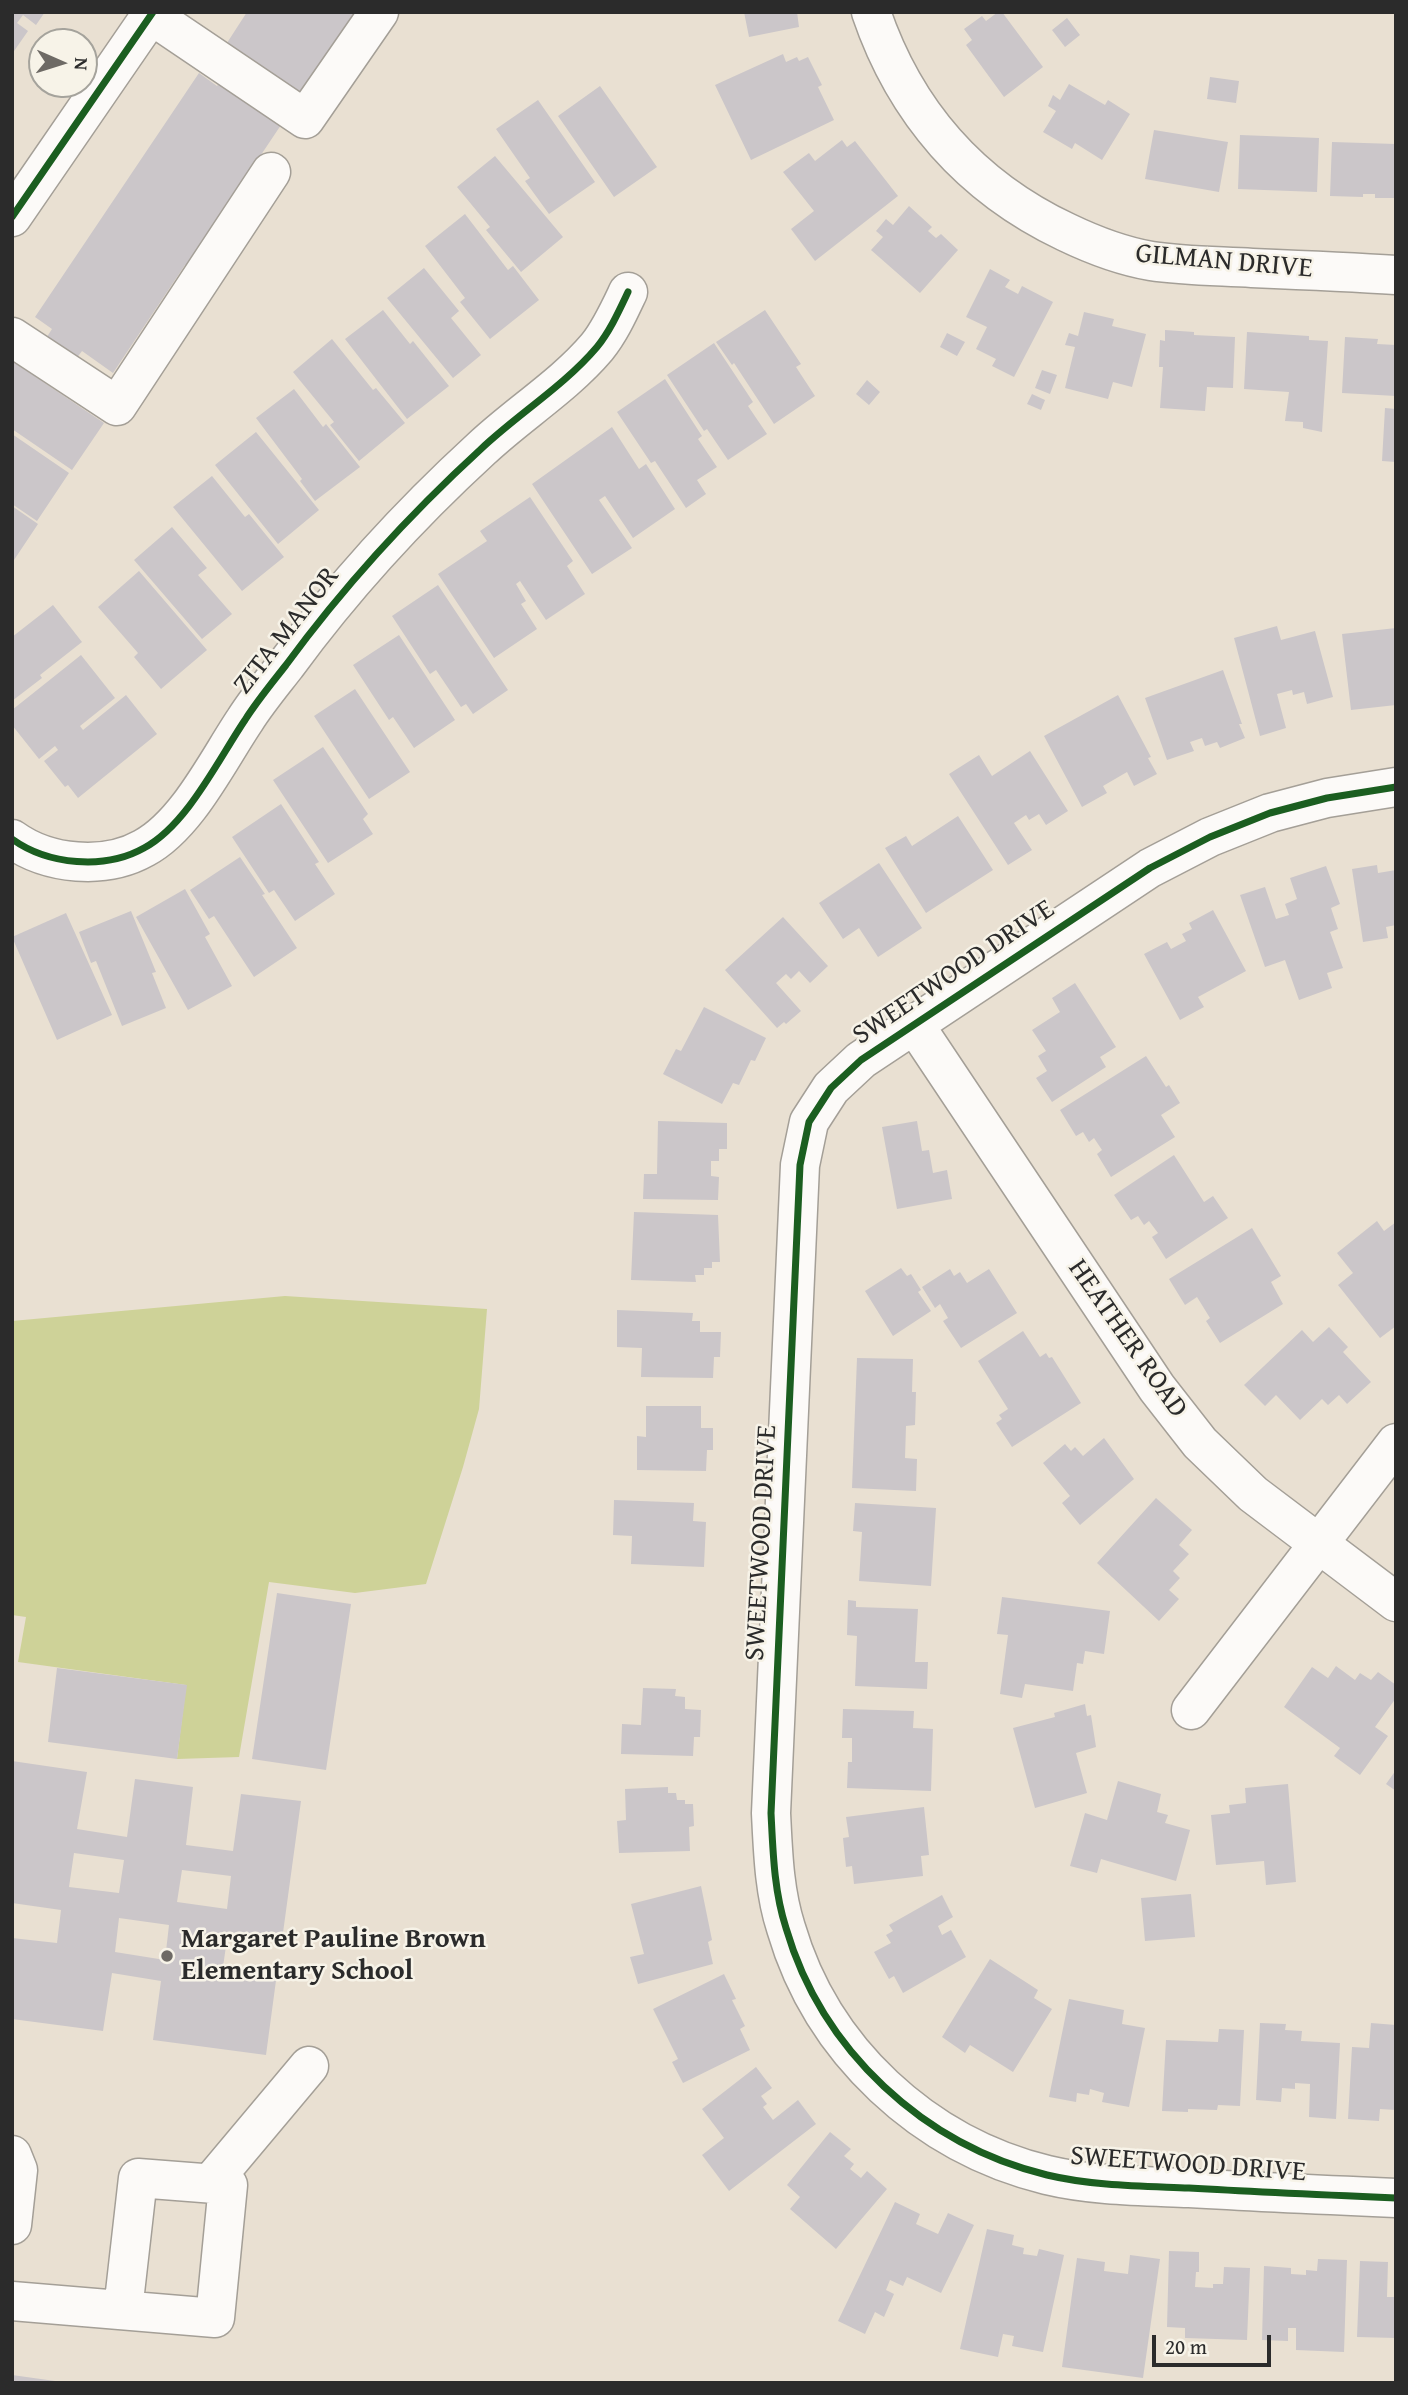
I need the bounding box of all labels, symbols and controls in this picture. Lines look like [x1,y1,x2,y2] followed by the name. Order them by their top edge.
[28,28,98,98] north arrow
[68,57,96,71] text: N
[1134,238,1314,286] street label: GILMAN DRIVE
[227,561,347,701] street label: ZITA MANOR
[847,893,1061,1053] street label: SWEETWOOD DRIVE
[1060,1253,1194,1425] street label: HEATHER ROAD
[739,1424,785,1662] street label: SWEETWOOD DRIVE
[181,1923,486,1989] place label: Margaret Pauline Brown Elementary School
[159,1948,175,1964] marker: Margaret Pauline Brown Elementary School
[1069,2140,1307,2190] street label: SWEETWOOD DRIVE
[1156,2322,1275,2366] scale bar
[1165,2331,1207,2362] text: 20 m

